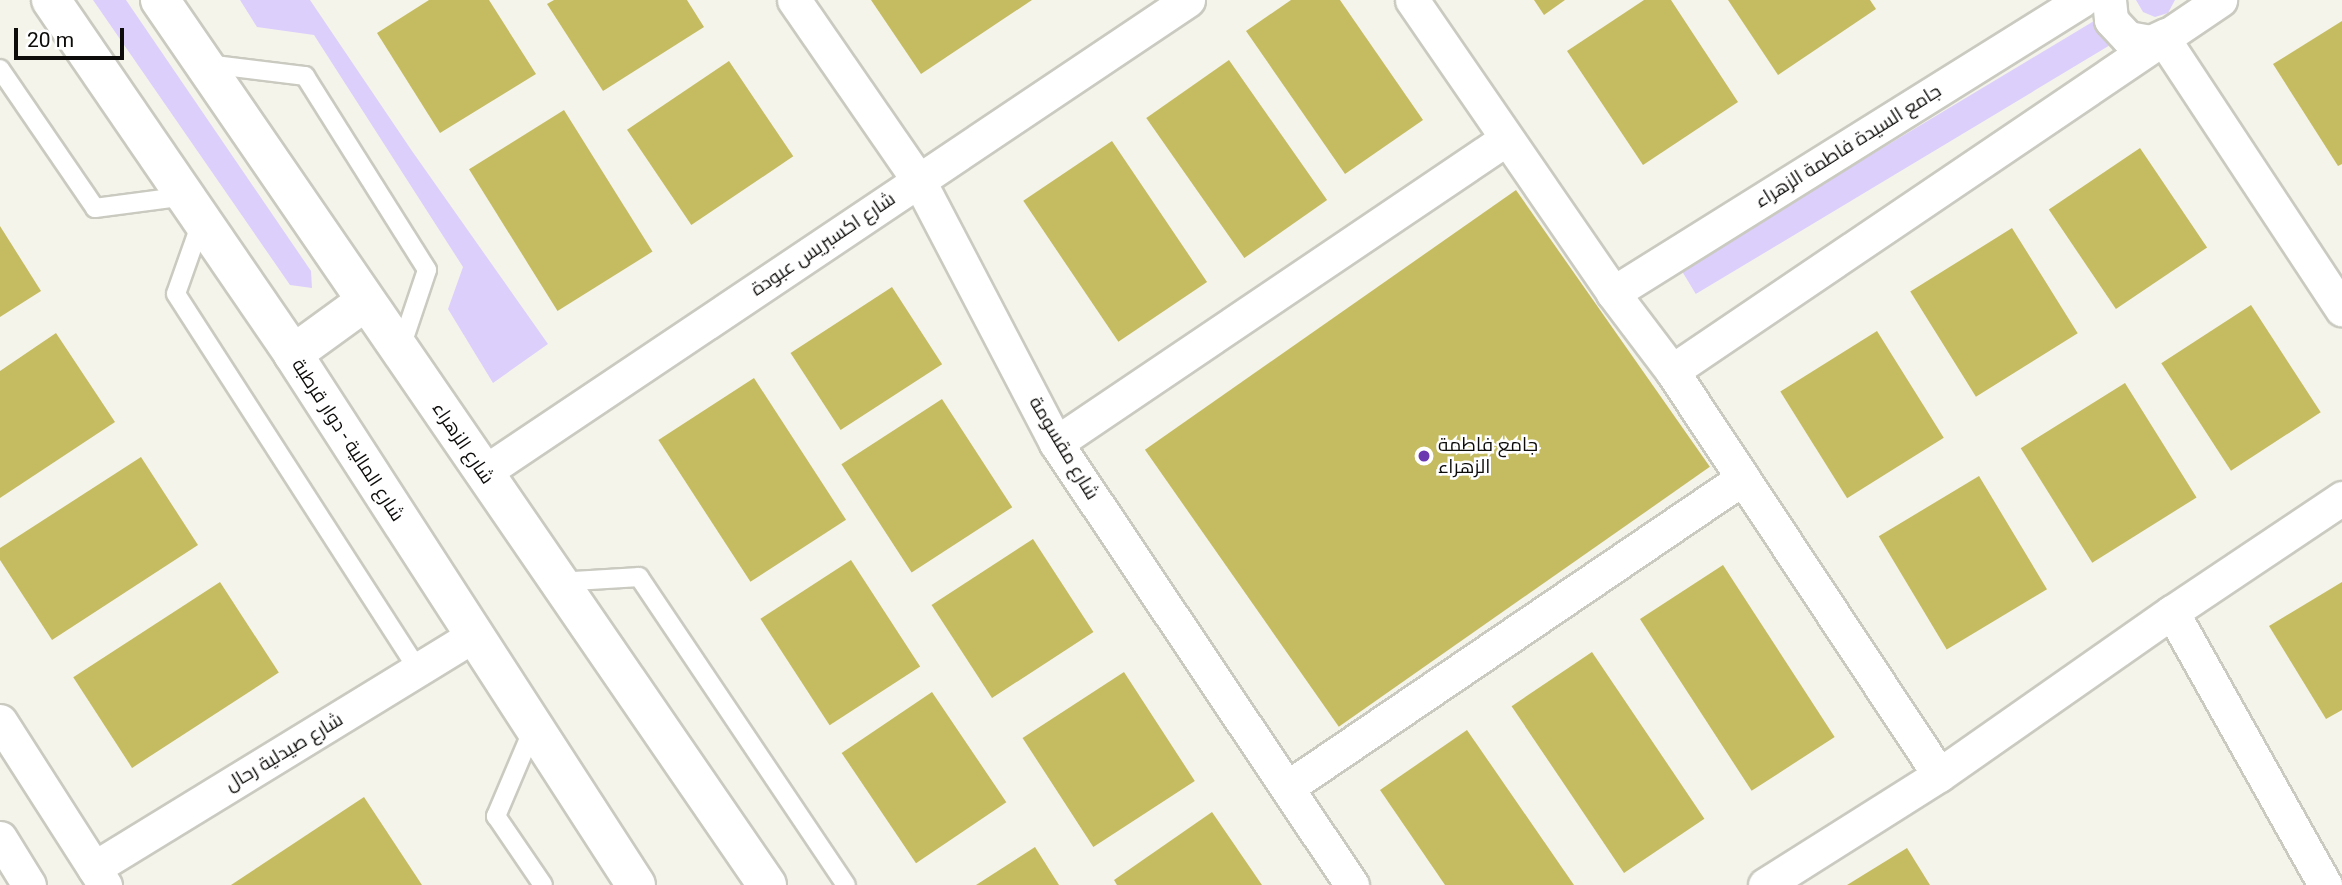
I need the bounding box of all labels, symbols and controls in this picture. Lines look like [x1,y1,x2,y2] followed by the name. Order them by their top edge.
[18,14,128,58] scale bar
[27,28,74,52] text: 20 m
[1751,79,1945,213] street label: جامع السيدة فاطمة الزهراء
[746,187,900,301] street label: شارع اكسبريس عبودة
[287,355,409,525] street label: شارع المالية - دوار قرطبة
[1024,392,1104,504] street label: شارع مقسومة
[427,398,499,488] street label: شارع الزهراء
[1438,434,1538,478] place label: جامع فاطمة الزهراء
[1416,448,1432,464] marker: جامع فاطمة الزهراء
[221,708,347,796] street label: شارع صيدلية رحال

